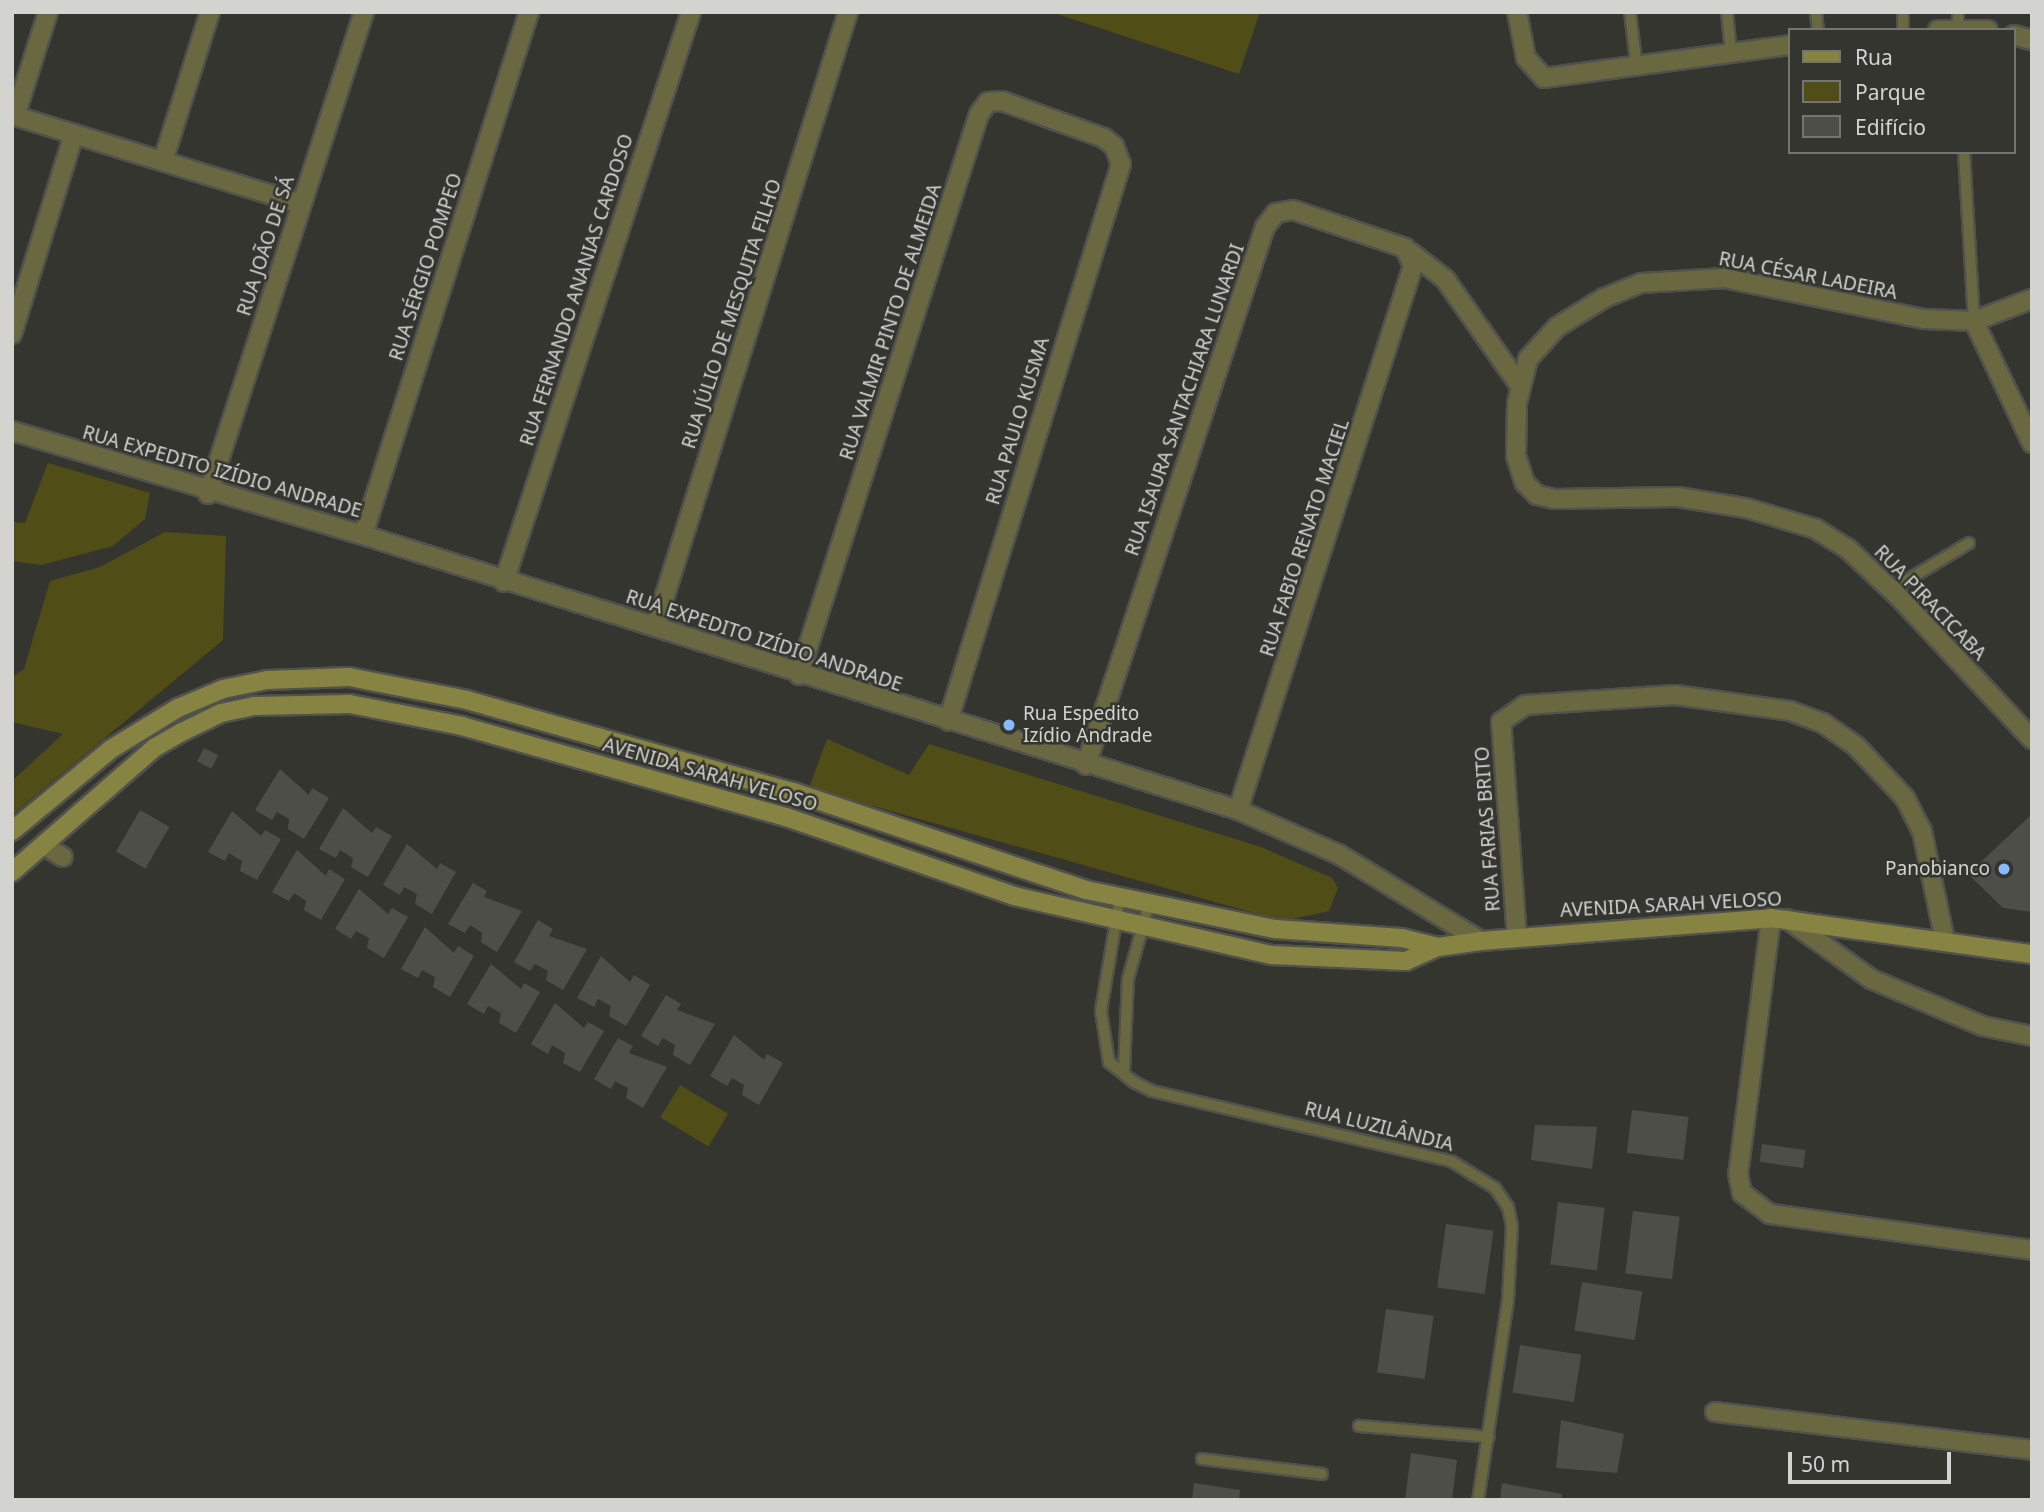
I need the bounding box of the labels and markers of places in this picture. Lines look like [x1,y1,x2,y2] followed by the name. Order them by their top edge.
[1023,703,1152,747] place label: Rua Espedito Izídio Andrade
[1001,717,1017,733] marker: Rua Espedito Izídio Andrade
[1885,858,1990,880] place label: Panobianco
[1996,861,2012,877] marker: Panobianco

